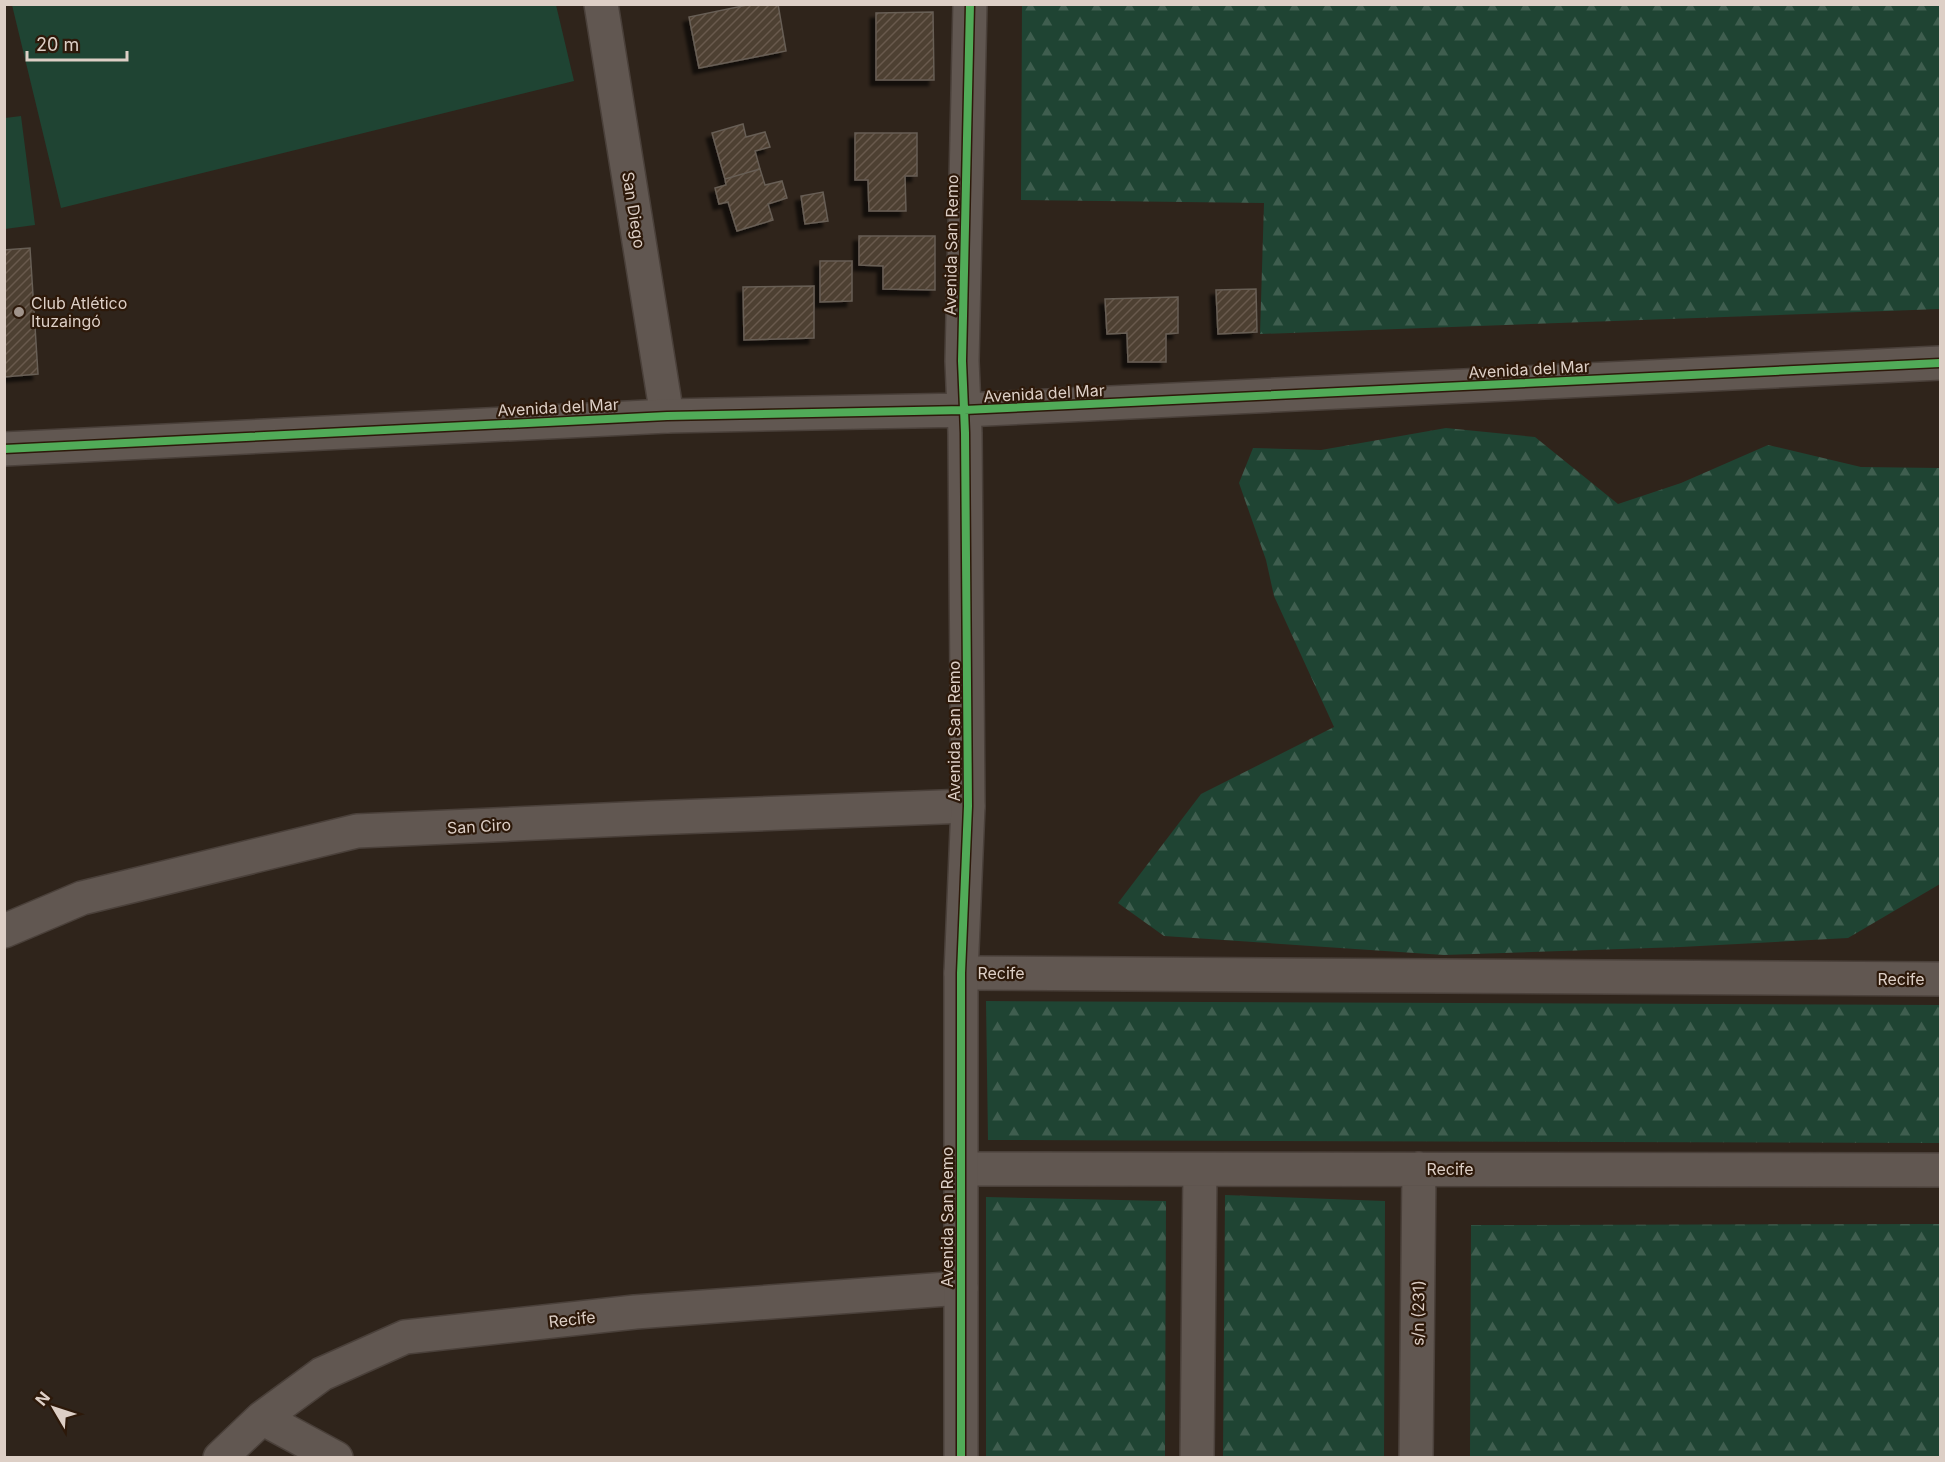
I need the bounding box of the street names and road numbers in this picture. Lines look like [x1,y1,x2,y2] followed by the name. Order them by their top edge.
[618,170,650,250] street label: San Diego
[940,174,962,316] street label: Avenida San Remo
[1468,356,1590,382] street label: Avenida del Mar
[983,380,1105,406] street label: Avenida del Mar
[497,394,619,420] street label: Avenida del Mar
[944,661,964,801] street label: Avenida San Remo
[446,814,512,838] street label: San Ciro
[977,963,1025,983] street label: Recife
[1877,969,1925,989] street label: Recife
[937,1147,957,1287] street label: Avenida San Remo
[1426,1159,1474,1179] street label: Recife
[1407,1280,1429,1346] street label: s/n (231)
[547,1307,597,1331] street label: Recife

